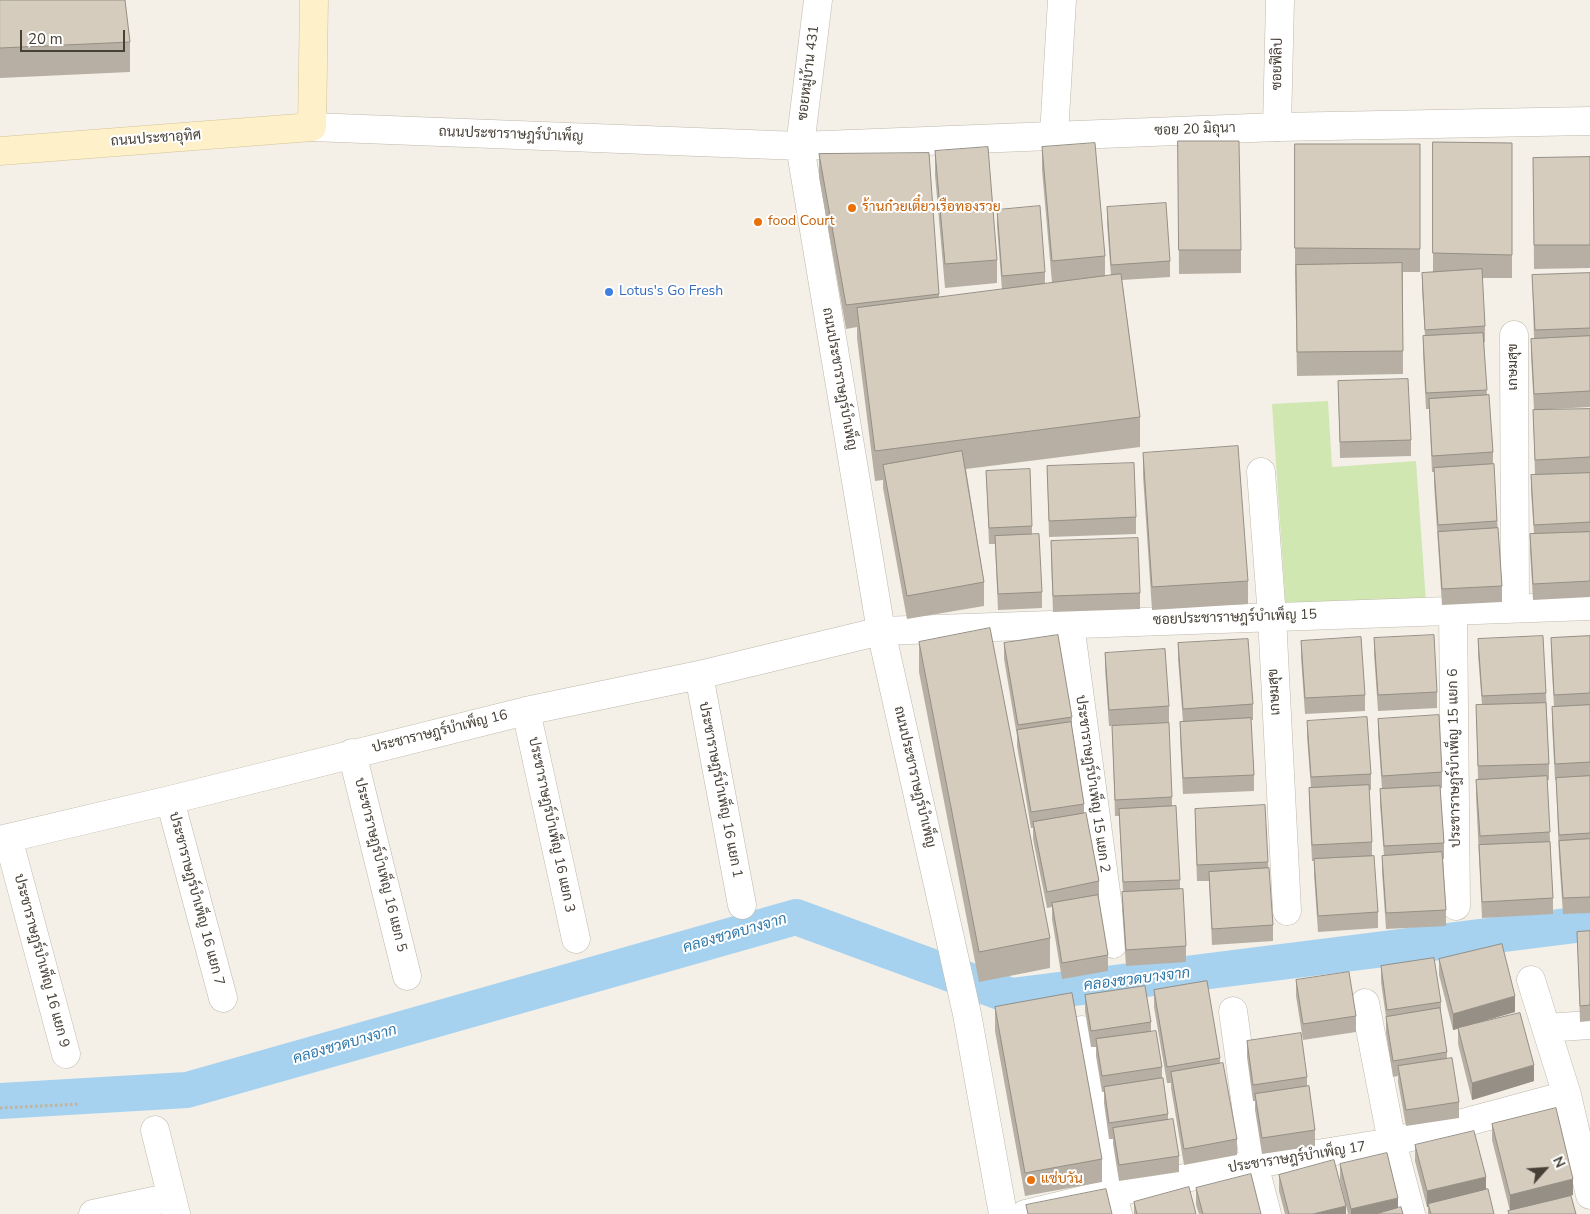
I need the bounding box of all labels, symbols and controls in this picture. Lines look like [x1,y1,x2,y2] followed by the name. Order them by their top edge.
[22,20,128,52] scale bar
[795,24,823,122] street label: ซอยหมู่บ้าน 431
[28,29,63,49] text: 20 m
[1269,38,1287,90] street label: ซอยฟิลิป
[1154,120,1236,140] street label: ซอย 20 มิถุนา
[438,124,584,146] street label: ถนนประชาราษฎร์บำเพ็ญ
[110,127,202,151] street label: ถนนประชาอุทิศ
[862,200,1001,216] place label: ร้านก๋วยเตี๋ยวเรือทองรวย
[846,202,858,214] marker: ร้านก๋วยเตี๋ยวเรือทองรวย
[768,214,835,230] place label: food Court
[752,216,764,228] marker: food Court
[619,284,723,300] place label: Lotus's Go Fresh
[603,286,615,298] marker: Lotus's Go Fresh
[818,306,860,452] street label: ถนนประชาราษฎร์บำเพ็ญ
[1506,344,1522,390] street label: เกษมสุข
[1153,607,1317,629] street label: ซอยประชาราษฎร์บำเพ็ญ 15
[1265,668,1285,716] street label: เกษมสุข
[1445,668,1465,848] street label: ประชาราษฎร์บำเพ็ญ 15 แยก 6
[1071,694,1113,874] street label: ประชาราษฎร์บำเพ็ญ 15 แยก 2
[695,700,745,880] street label: ประชาราษฎร์บำเพ็ญ 16 แยก 1
[890,705,938,849] street label: ถนนประชาราษฎร์บำเพ็ญ
[370,707,510,757] street label: ประชาราษฎร์บำเพ็ญ 16
[524,736,578,914] street label: ประชาราษฎร์บำเพ็ญ 16 แยก 3
[350,776,410,954] street label: ประชาราษฎร์บำเพ็ญ 16 แยก 5
[165,810,227,988] street label: ประชาราษฎร์บำเพ็ญ 16 แยก 7
[10,872,72,1050] street label: ประชาราษฎร์บำเพ็ญ 16 แยก 9
[681,911,789,957] water label: คลองชวดบางจาก
[1083,965,1191,995] water label: คลองชวดบางจาก
[291,1022,399,1068] water label: คลองชวดบางจาก
[1227,1139,1367,1177] street label: ประชาราษฎร์บำเพ็ญ 17
[1520,1144,1570,1194] north arrow
[1548,1153,1570,1171] text: N
[1041,1172,1083,1188] place label: แซ่บวัน
[1025,1174,1037,1186] marker: แซ่บวัน

